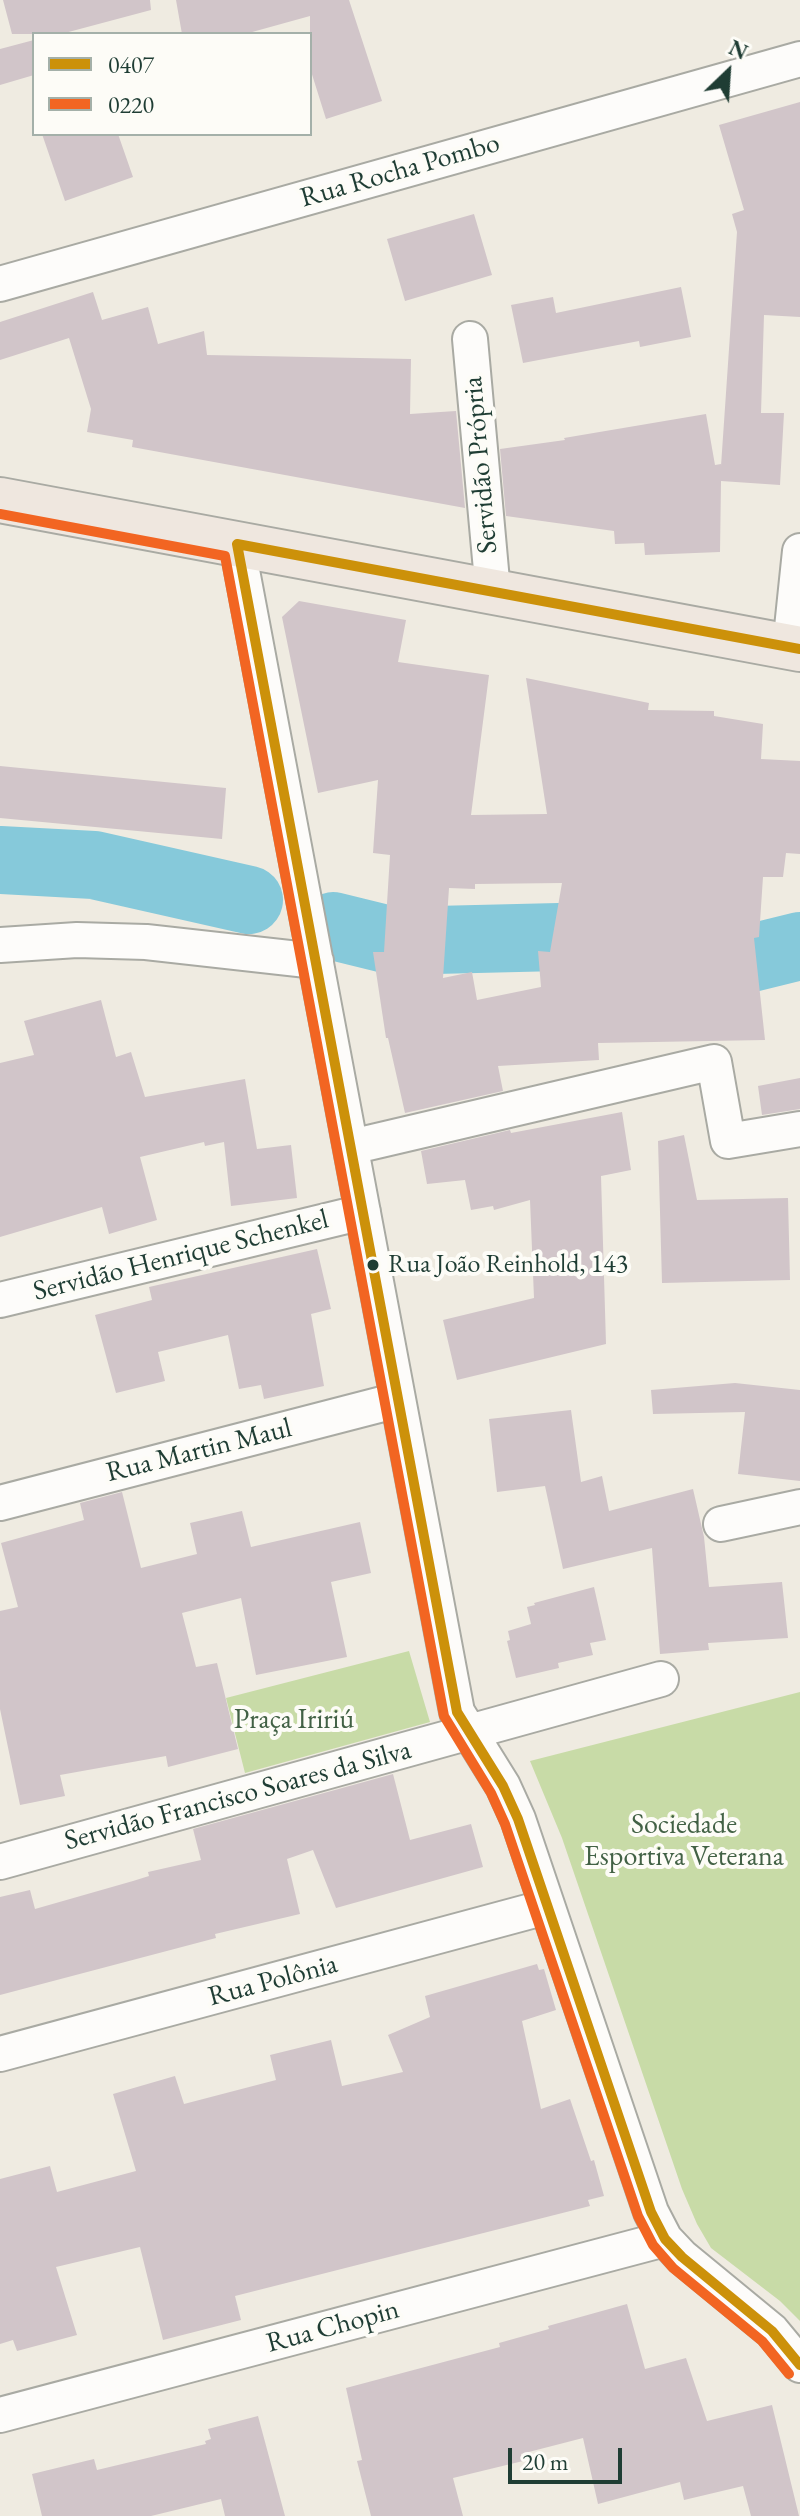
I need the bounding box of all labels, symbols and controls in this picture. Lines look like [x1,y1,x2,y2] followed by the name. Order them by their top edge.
[32,32,312,136] legend
[688,32,768,112] north arrow
[724,33,753,67] text: N
[108,49,154,80] text: 0407
[108,89,154,120] text: 0220
[296,126,504,216] street label: Rua Rocha Pombo
[457,375,505,555] street label: Servidão Própria
[30,1203,332,1309] street label: Servidão Henrique Schenkel
[388,1249,628,1281] place label: Rua João Reinhold, 143
[365,1257,381,1273] marker: Rua João Reinhold, 143
[103,1412,295,1490] street label: Rua Martin Maul
[234,1703,354,1737] park label: Praça Iririú
[61,1734,415,1858] street label: Servidão Francisco Soares da Silva
[584,1808,784,1874] park label: Sociedade Esportiva Veterana
[205,1948,341,2014] street label: Rua Polônia
[263,2293,403,2361] street label: Rua Chopin
[512,2432,626,2482] scale bar
[522,2446,569,2477] text: 20 m

